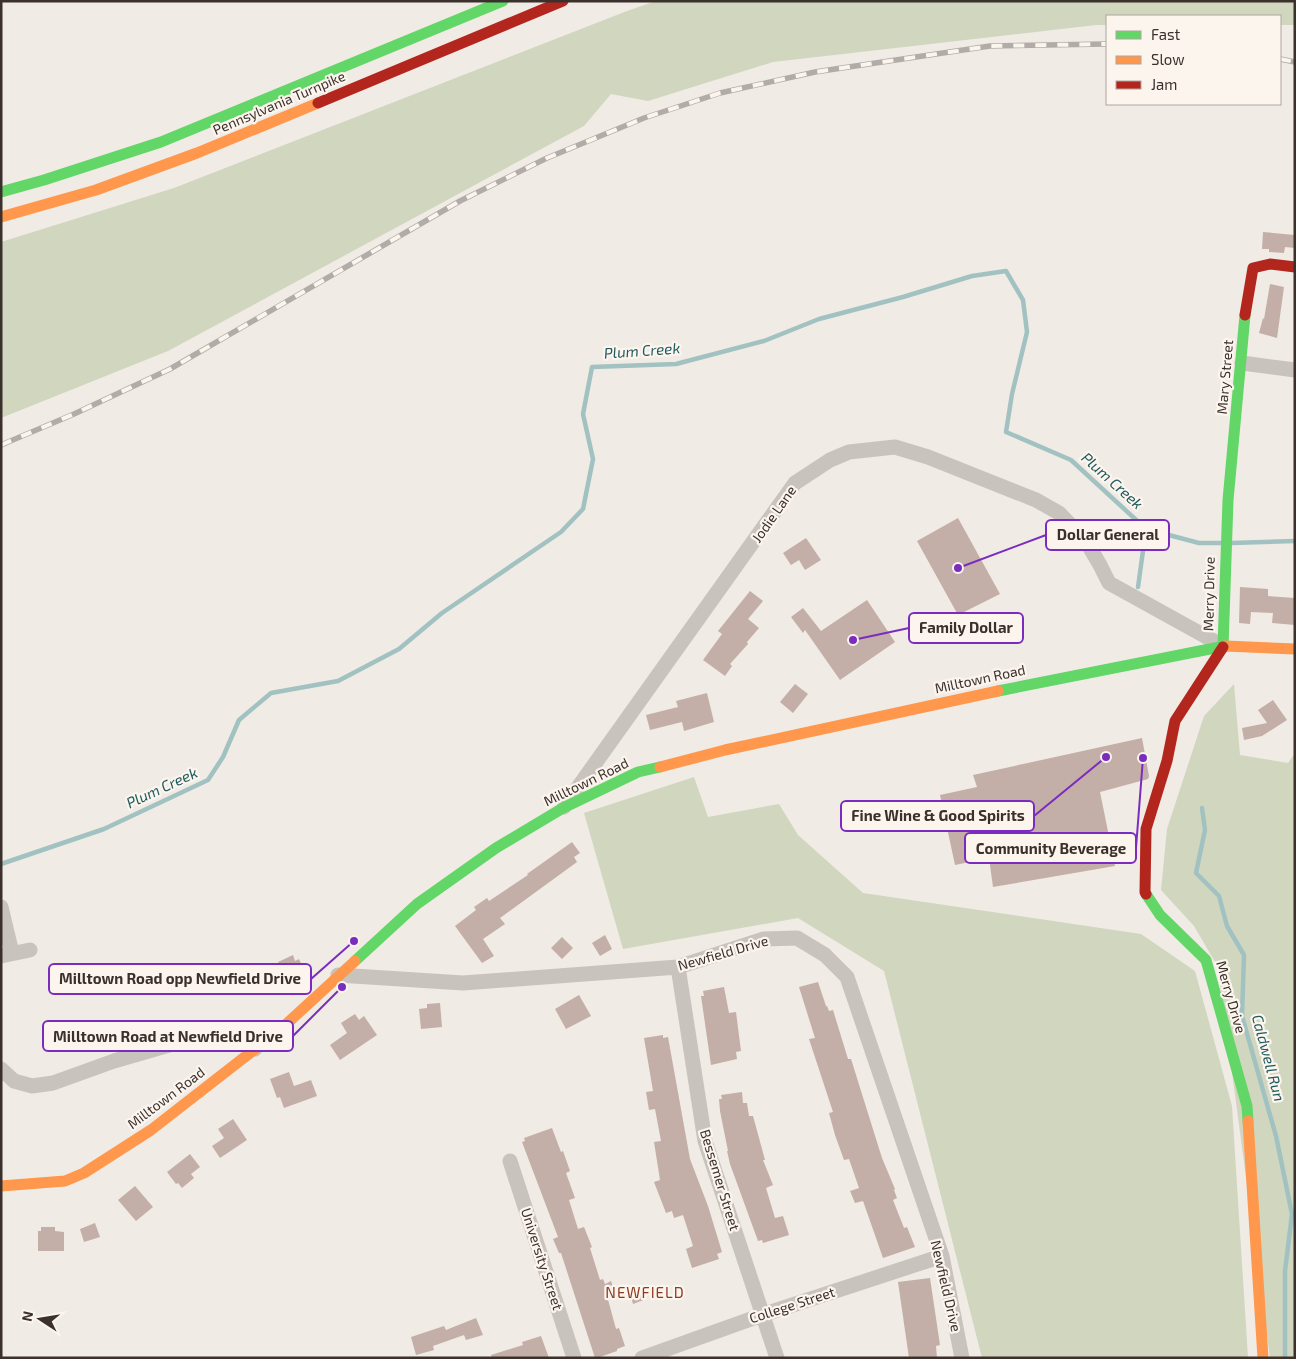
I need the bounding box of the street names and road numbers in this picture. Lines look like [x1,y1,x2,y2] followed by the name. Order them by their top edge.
[210,67,348,138] street label: Pennsylvania Turnpike
[1213,339,1236,415] street label: Mary Street
[748,482,799,545] street label: Jodie Lane
[1199,557,1218,631] street label: Merry Drive
[933,661,1027,696] street label: Milltown Road
[541,754,631,809] street label: Milltown Road
[676,931,770,974] street label: Newfield Drive
[1213,959,1250,1035] street label: Merry Drive
[124,1063,208,1132] street label: Milltown Road
[697,1127,744,1233] street label: Bessemer Street
[518,1206,567,1312] street label: University Street
[928,1238,965,1333] street label: Newfield Drive
[747,1283,837,1326] street label: College Street

